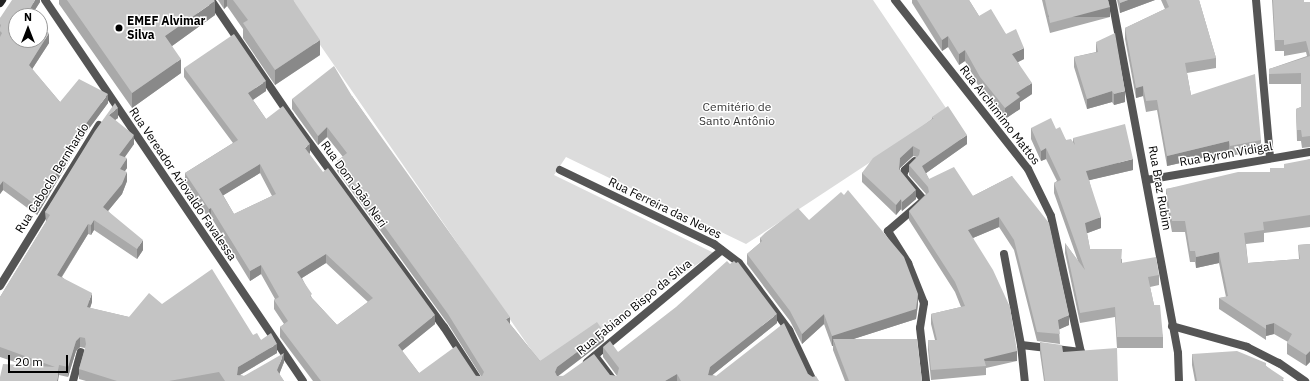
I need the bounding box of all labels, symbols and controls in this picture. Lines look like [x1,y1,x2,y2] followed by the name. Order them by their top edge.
[8,8,48,48] north arrow
[24,10,32,24] text: N
[127,14,205,42] place label: EMEF Alvimar Silva
[114,23,124,33] marker: EMEF Alvimar Silva
[957,62,1043,168] street label: Rua Archimimo Mattos
[699,100,775,128] park label: Cemitério de Santo Antônio
[126,105,240,263] street label: Rua Vereador Ariovaldo Favalessa
[12,120,92,236] street label: Rua Caboclo Bernhardo
[318,138,390,230] street label: Rua Dom João Neri
[1178,139,1274,169] street label: Rua Byron Vidigal
[1145,145,1175,231] street label: Rua Braz Rubim
[606,174,724,242] street label: Rua Ferreira das Neves
[574,256,694,358] street label: Rua Fabiano Bispo da Silva
[10,347,70,373] scale bar
[15,354,43,369] text: 20 m

